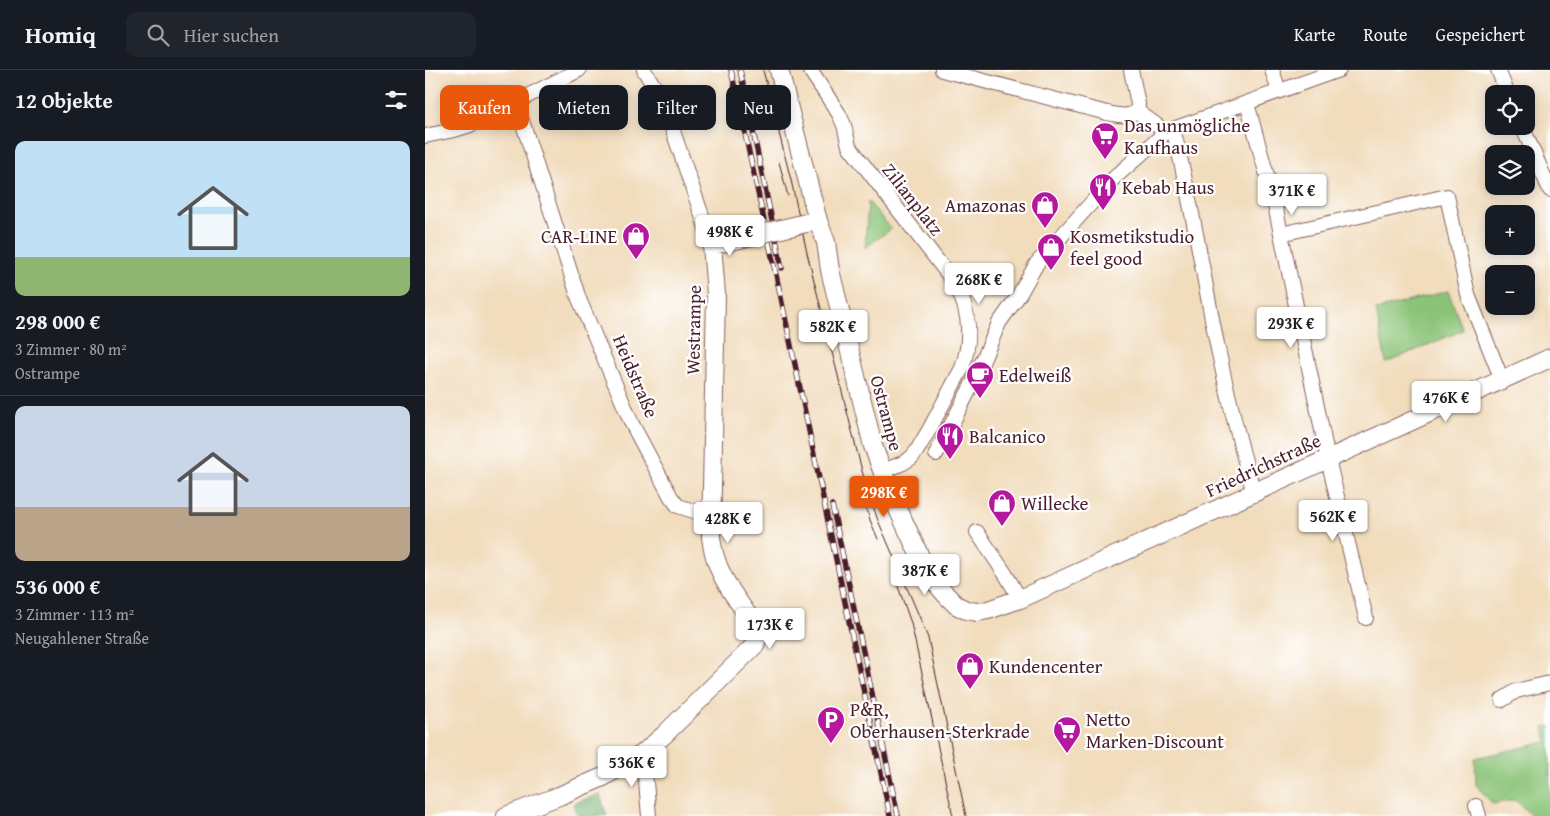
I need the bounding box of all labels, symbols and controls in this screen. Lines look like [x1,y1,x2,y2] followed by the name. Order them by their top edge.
[126,12,476,57] search box
[25,17,96,52] text: Homiq
[144,21,172,49] icon: search
[184,21,279,49] text: Hier suchen
[1294,21,1335,48] text: Karte
[1363,21,1408,48] text: Route
[1436,21,1525,48] text: Gespeichert
[15,85,113,116] text: 12 Objekte
[440,85,529,130] chip: Kaufen
[539,85,628,130] chip: Mieten
[638,85,716,130] chip: Filter
[726,85,791,130] chip: Neu
[1485,85,1535,315] map controls
[1485,85,1535,135] button: locate
[382,86,410,114] icon: filters
[1124,111,1250,161] place label: Das unmögliche Kaufhaus
[1090,121,1120,160] supermarket icon: Das unmögliche Kaufhaus
[1485,145,1535,195] button: layers
[876,157,950,241] street label: Zilianplatz
[1088,172,1118,211] restaurant icon: Kebab Haus
[168,173,258,263] icon: home
[1122,173,1214,201] place label: Kebab Haus
[1251,174,1333,216] pin: 371K €
[1269,178,1315,202] text: 371K €
[1030,190,1060,229] shop icon: Amazonas
[945,191,1026,219] place label: Amazonas
[1485,205,1535,255] button: +
[689,214,771,257] pin: 498K €
[707,219,753,243] text: 498K €
[621,221,651,260] shop icon: CAR-LINE
[541,222,617,250] place label: CAR-LINE
[1070,222,1194,272] place label: Kosmetikstudio feel good
[1036,232,1066,271] shop icon: Kosmetikstudio feel good
[938,262,1020,305] pin: 268K €
[1485,265,1535,315] button: −
[956,267,1002,291] text: 268K €
[678,285,708,375] street label: Westrampe
[15,306,100,337] text: 298 000 €
[1250,306,1332,349] pin: 293K €
[792,310,874,352] pin: 582K €
[1268,311,1314,335] text: 293K €
[810,314,856,338] text: 582K €
[606,330,666,422] street label: Heidstraße
[15,337,127,361] text: 3 Zimmer · 80 m²
[965,360,995,399] cafe icon: Edelweiß
[15,361,80,385] text: Ostrampe
[999,361,1072,389] place label: Edelweiß
[863,372,911,454] street label: Ostrampe
[1405,380,1487,423] pin: 476K €
[1423,385,1469,409] text: 476K €
[935,421,965,460] restaurant icon: Balcanico
[969,422,1046,450] place label: Balcanico
[1201,426,1325,504] street label: Friedrichstraße
[168,439,258,529] icon: home
[843,476,925,518] pin: 298K €
[861,480,907,504] text: 298K €
[987,488,1017,527] shop icon: Willecke
[1021,489,1088,517] place label: Willecke
[1292,500,1374,542] pin: 562K €
[687,502,769,544] pin: 428K €
[1310,504,1356,528] text: 562K €
[705,506,751,530] text: 428K €
[884,554,966,596] pin: 387K €
[902,558,948,582] text: 387K €
[15,571,100,602] text: 536 000 €
[15,602,134,626] text: 3 Zimmer · 113 m²
[729,608,811,650] pin: 173K €
[747,612,793,636] text: 173K €
[15,626,149,650] text: Neugahlener Straße
[955,651,985,690] shop icon: Kundencenter
[989,652,1103,680] place label: Kundencenter
[850,695,1030,745] place label: P&R, Oberhausen-Sterkrade
[816,705,846,744] parking icon: P&R, Oberhausen-Sterkrade
[1086,705,1224,755] place label: Netto Marken-Discount
[1052,715,1082,754] supermarket icon: Netto Marken-Discount
[591,746,673,788] pin: 536K €
[609,750,655,774] text: 536K €

